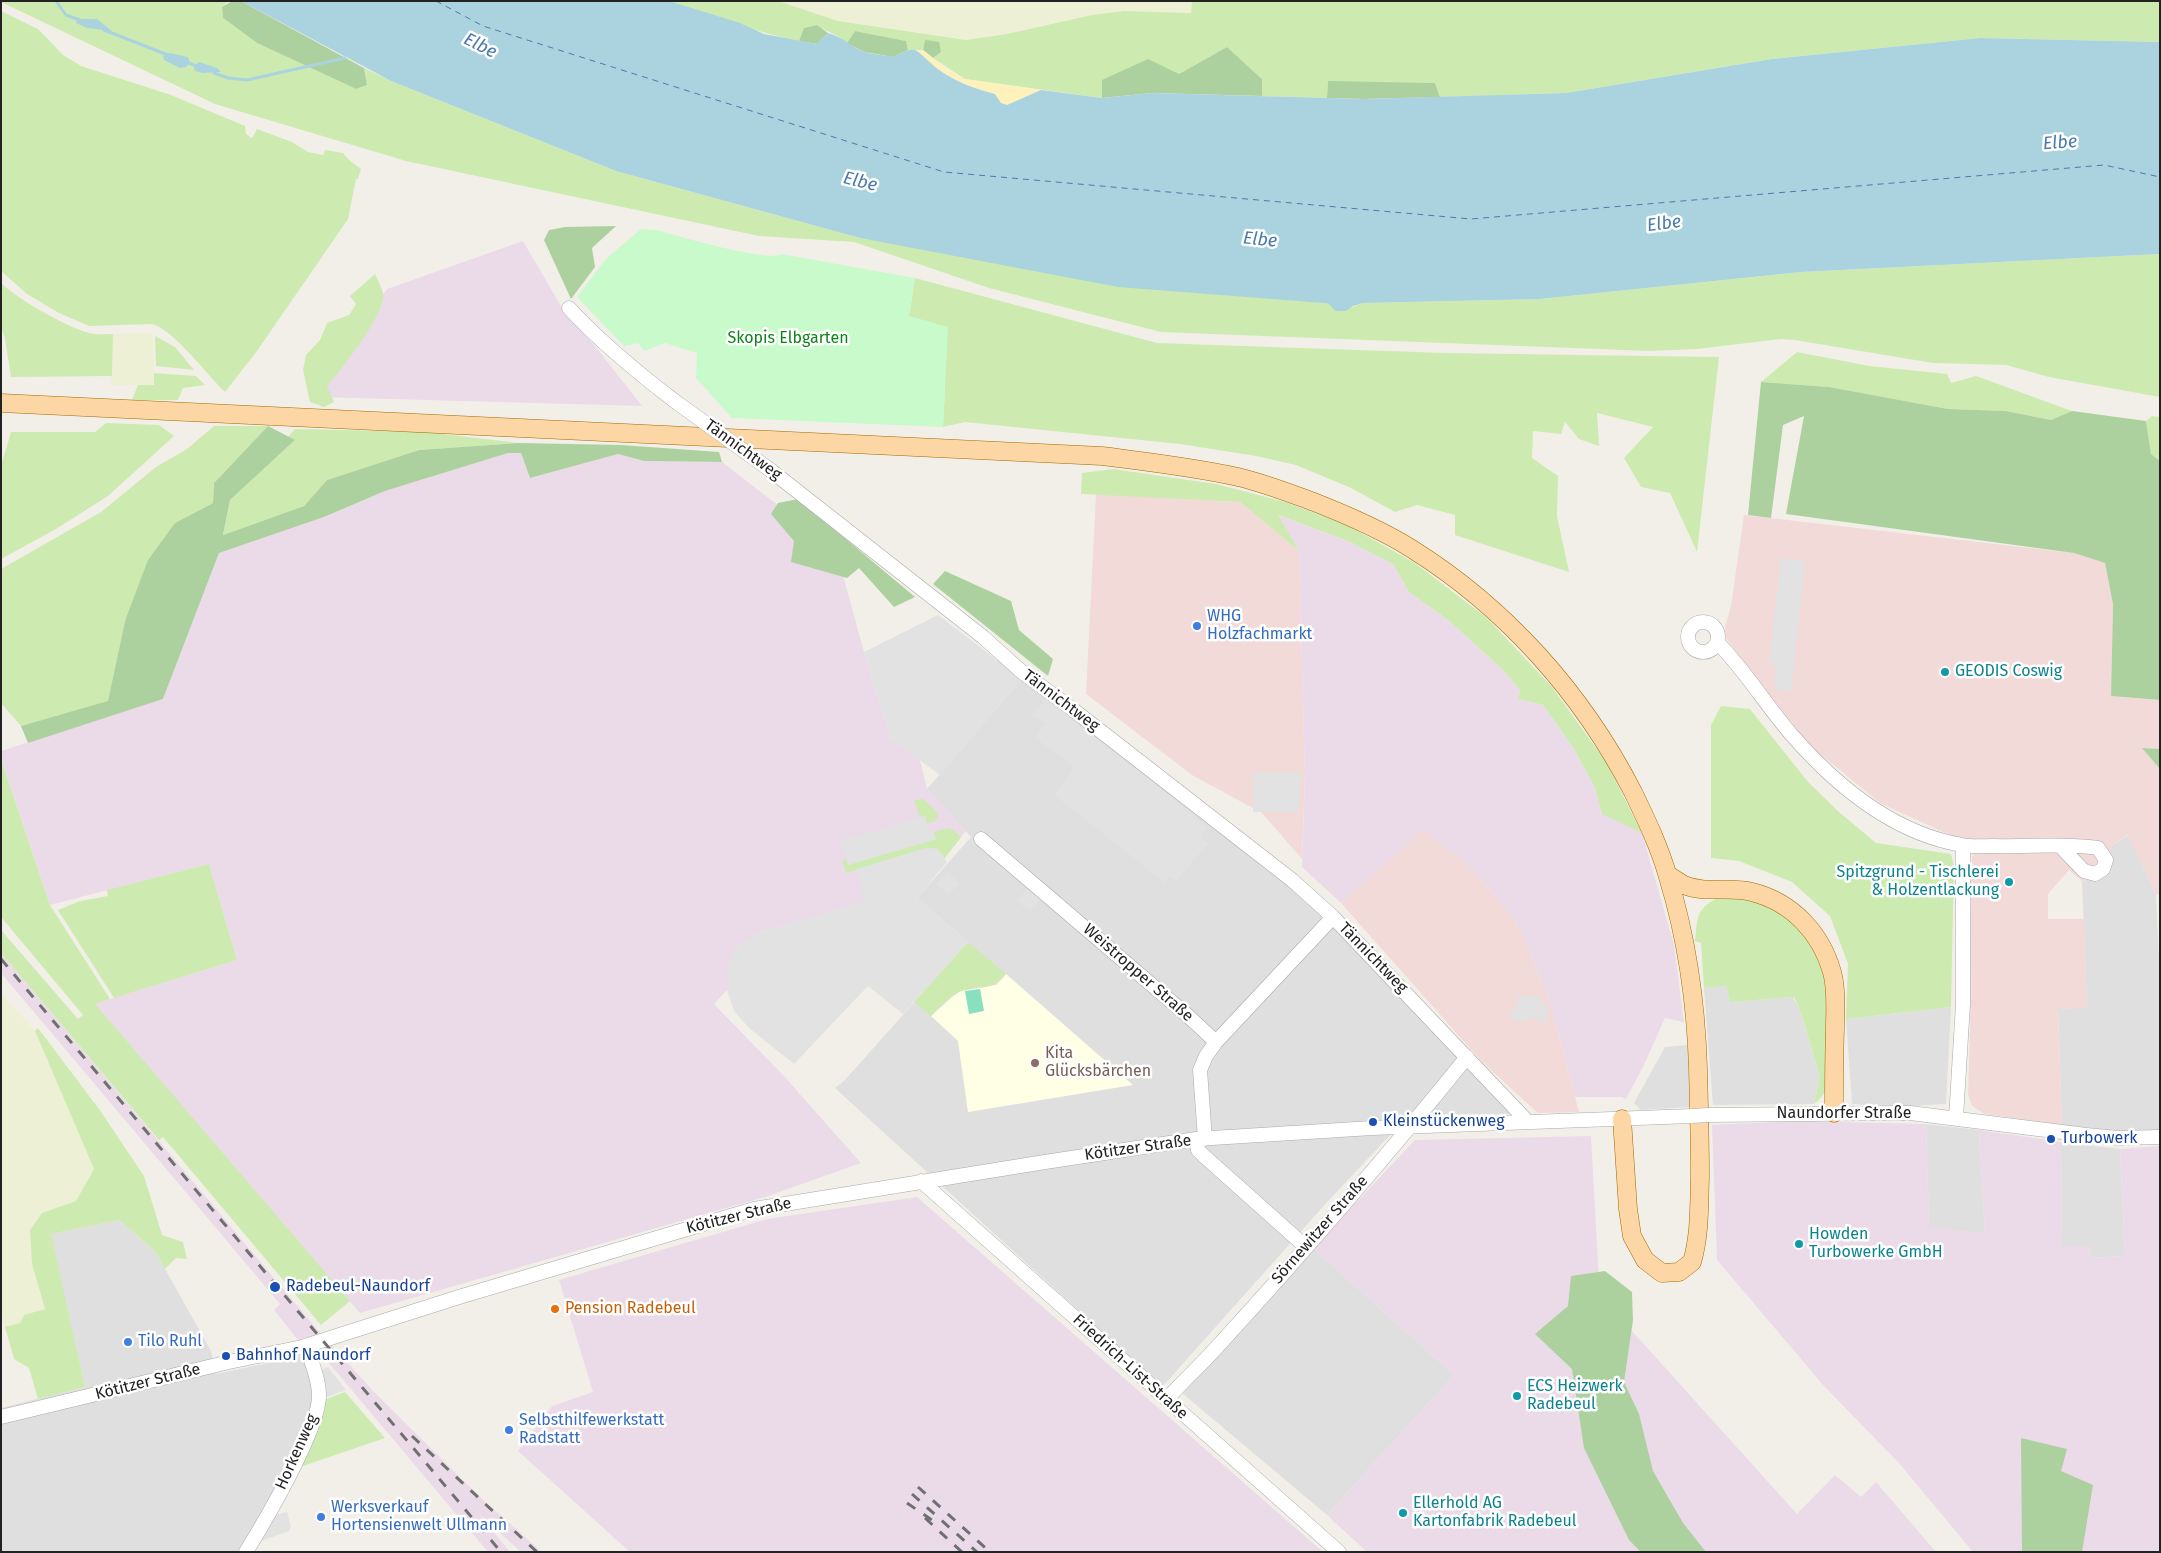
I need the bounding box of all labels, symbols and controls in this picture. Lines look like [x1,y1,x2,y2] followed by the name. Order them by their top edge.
[460,29,500,63] water label: Elbe
[2042,131,2078,155] water label: Elbe
[841,167,879,197] water label: Elbe
[1646,211,1682,237] water label: Elbe
[1242,227,1278,253] water label: Elbe
[727,329,849,349] park label: Skopis Elbgarten
[701,416,785,484] street label: Tännichtweg
[1207,607,1312,645] place label: WHG Holzfachmarkt
[1191,620,1203,632] marker: WHG Holzfachmarkt
[1955,662,2062,682] place label: GEODIS Coswig
[1019,666,1103,736] street label: Tännichtweg
[1939,666,1951,678] marker: GEODIS Coswig
[1836,863,1999,901] place label: Spitzgrund - Tischlerei & Holzentlackung
[2003,876,2015,888] marker: Spitzgrund - Tischlerei & Holzentlackung
[1335,919,1411,997] street label: Tännichtweg
[1079,920,1197,1026] street label: Weistropper Straße
[1045,1044,1151,1082] place label: Kita Glücksbärchen
[1029,1057,1041,1069] marker: Kita Glücksbärchen
[1777,1104,1911,1124] street label: Naundorfer Straße
[1383,1112,1505,1132] place label: Kleinstückenweg
[1367,1116,1379,1128] marker: Kleinstückenweg
[2061,1129,2138,1149] place label: Turbowerk
[1083,1131,1193,1165] street label: Kötitzer Straße
[2045,1133,2057,1145] marker: Turbowerk
[1268,1172,1372,1288] street label: Sörnewitzer Straße
[684,1194,794,1238] street label: Kötitzer Straße
[1809,1225,1943,1263] place label: Howden Turbowerke GmbH
[1793,1238,1805,1250] marker: Howden Turbowerke GmbH
[286,1277,430,1297] place label: Radebeul-Naundorf
[268,1280,282,1294] marker: Radebeul-Naundorf
[565,1299,696,1319] place label: Pension Radebeul
[549,1303,561,1315] marker: Pension Radebeul
[1068,1310,1192,1424] street label: Friedrich-List-Straße
[138,1332,202,1352] place label: Tilo Ruhl
[122,1336,134,1348] marker: Tilo Ruhl
[236,1346,370,1366] place label: Bahnhof Naundorf
[220,1350,232,1362] marker: Bahnhof Naundorf
[93,1360,203,1404] street label: Kötitzer Straße
[1527,1377,1623,1415] place label: ECS Heizwerk Radebeul
[1511,1390,1523,1402] marker: ECS Heizwerk Radebeul
[272,1411,322,1493] street label: Horkenweg
[519,1411,664,1449] place label: Selbsthilfewerkstatt Radstatt
[503,1424,515,1436] marker: Selbsthilfewerkstatt Radstatt
[1413,1494,1577,1532] place label: Ellerhold AG Kartonfabrik Radebeul
[331,1498,507,1536] place label: Werksverkauf Hortensienwelt Ullmann
[1397,1507,1409,1519] marker: Ellerhold AG Kartonfabrik Radebeul
[315,1511,327,1523] marker: Werksverkauf Hortensienwelt Ullmann

